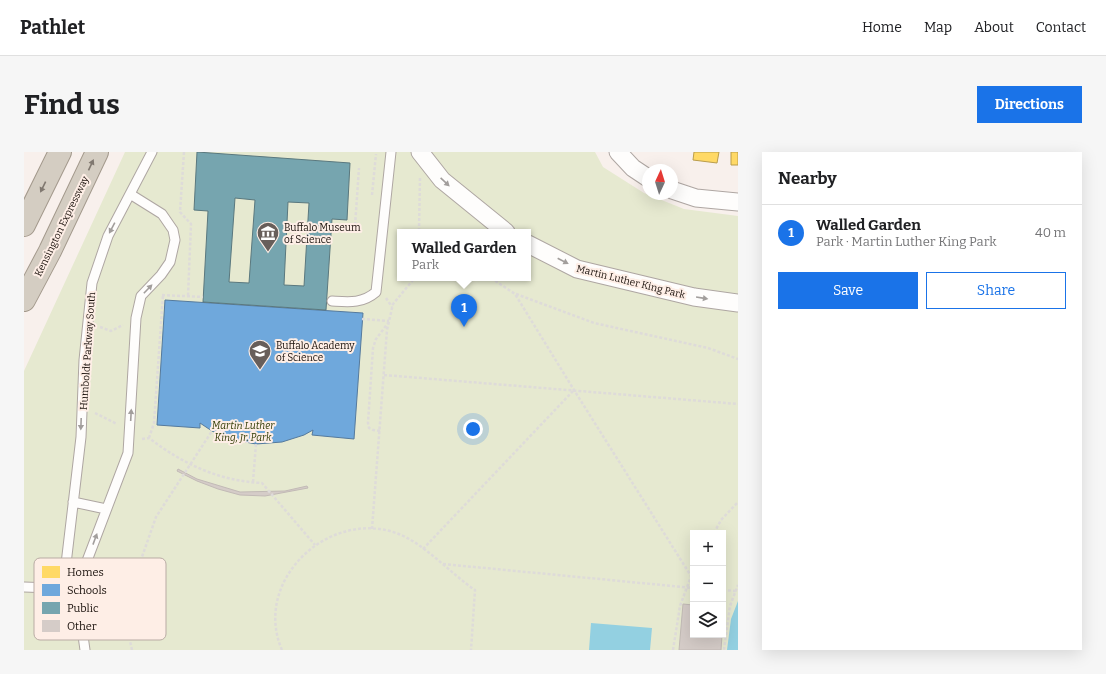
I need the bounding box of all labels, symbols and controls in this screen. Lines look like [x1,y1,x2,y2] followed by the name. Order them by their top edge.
[20,16,85,39] text: Pathlet
[862,19,902,36] text: Home
[924,19,952,36] text: Map
[974,19,1014,36] text: About
[1036,19,1086,36] text: Contact
[977,86,1082,123] button: Directions
[24,88,120,121] text: Find us
[88,159,94,171] one-way arrow
[642,164,678,200] north arrow
[778,168,837,189] text: Nearby
[32,174,92,279] street label: Kensington Expressway
[440,177,450,187] one-way arrow
[40,181,46,193] one-way arrow
[816,216,921,234] text: Walled Garden
[255,220,281,253] museum icon: Buffalo Museum of Science
[284,222,361,246] place label: Buffalo Museum of Science
[109,223,115,234] one-way arrow
[788,225,794,240] text: 1
[1035,225,1066,240] text: 40 m
[397,229,531,281] popup
[816,234,997,249] text: Park · Martin Luther King Park
[412,239,516,257] text: Walled Garden
[412,257,439,272] text: Park
[557,258,569,265] one-way arrow
[575,263,687,301] street label: Martin Luther King Park
[778,272,918,309] button: Save
[926,272,1066,309] button: Share
[144,284,153,294] one-way arrow
[78,291,98,411] street label: Humboldt Parkway South
[451,294,477,327] pin: 1
[696,295,708,301] one-way arrow
[247,338,273,371] school or university icon: Buffalo Academy of Science
[276,340,355,364] place label: Buffalo Academy of Science
[127,409,134,421] one-way arrow
[78,418,84,431] one-way arrow
[463,419,483,439] your location
[212,420,275,444] park label: Martin Luther King, Jr. Park
[690,530,726,638] map controls
[690,530,726,566] button: +
[93,532,99,544] one-way arrow
[34,558,166,640] legend
[67,566,104,579] text: Homes
[690,566,726,602] button: −
[67,584,107,597] text: Schools
[67,602,99,615] text: Public
[690,602,726,638] button: layers
[67,620,97,633] text: Other

